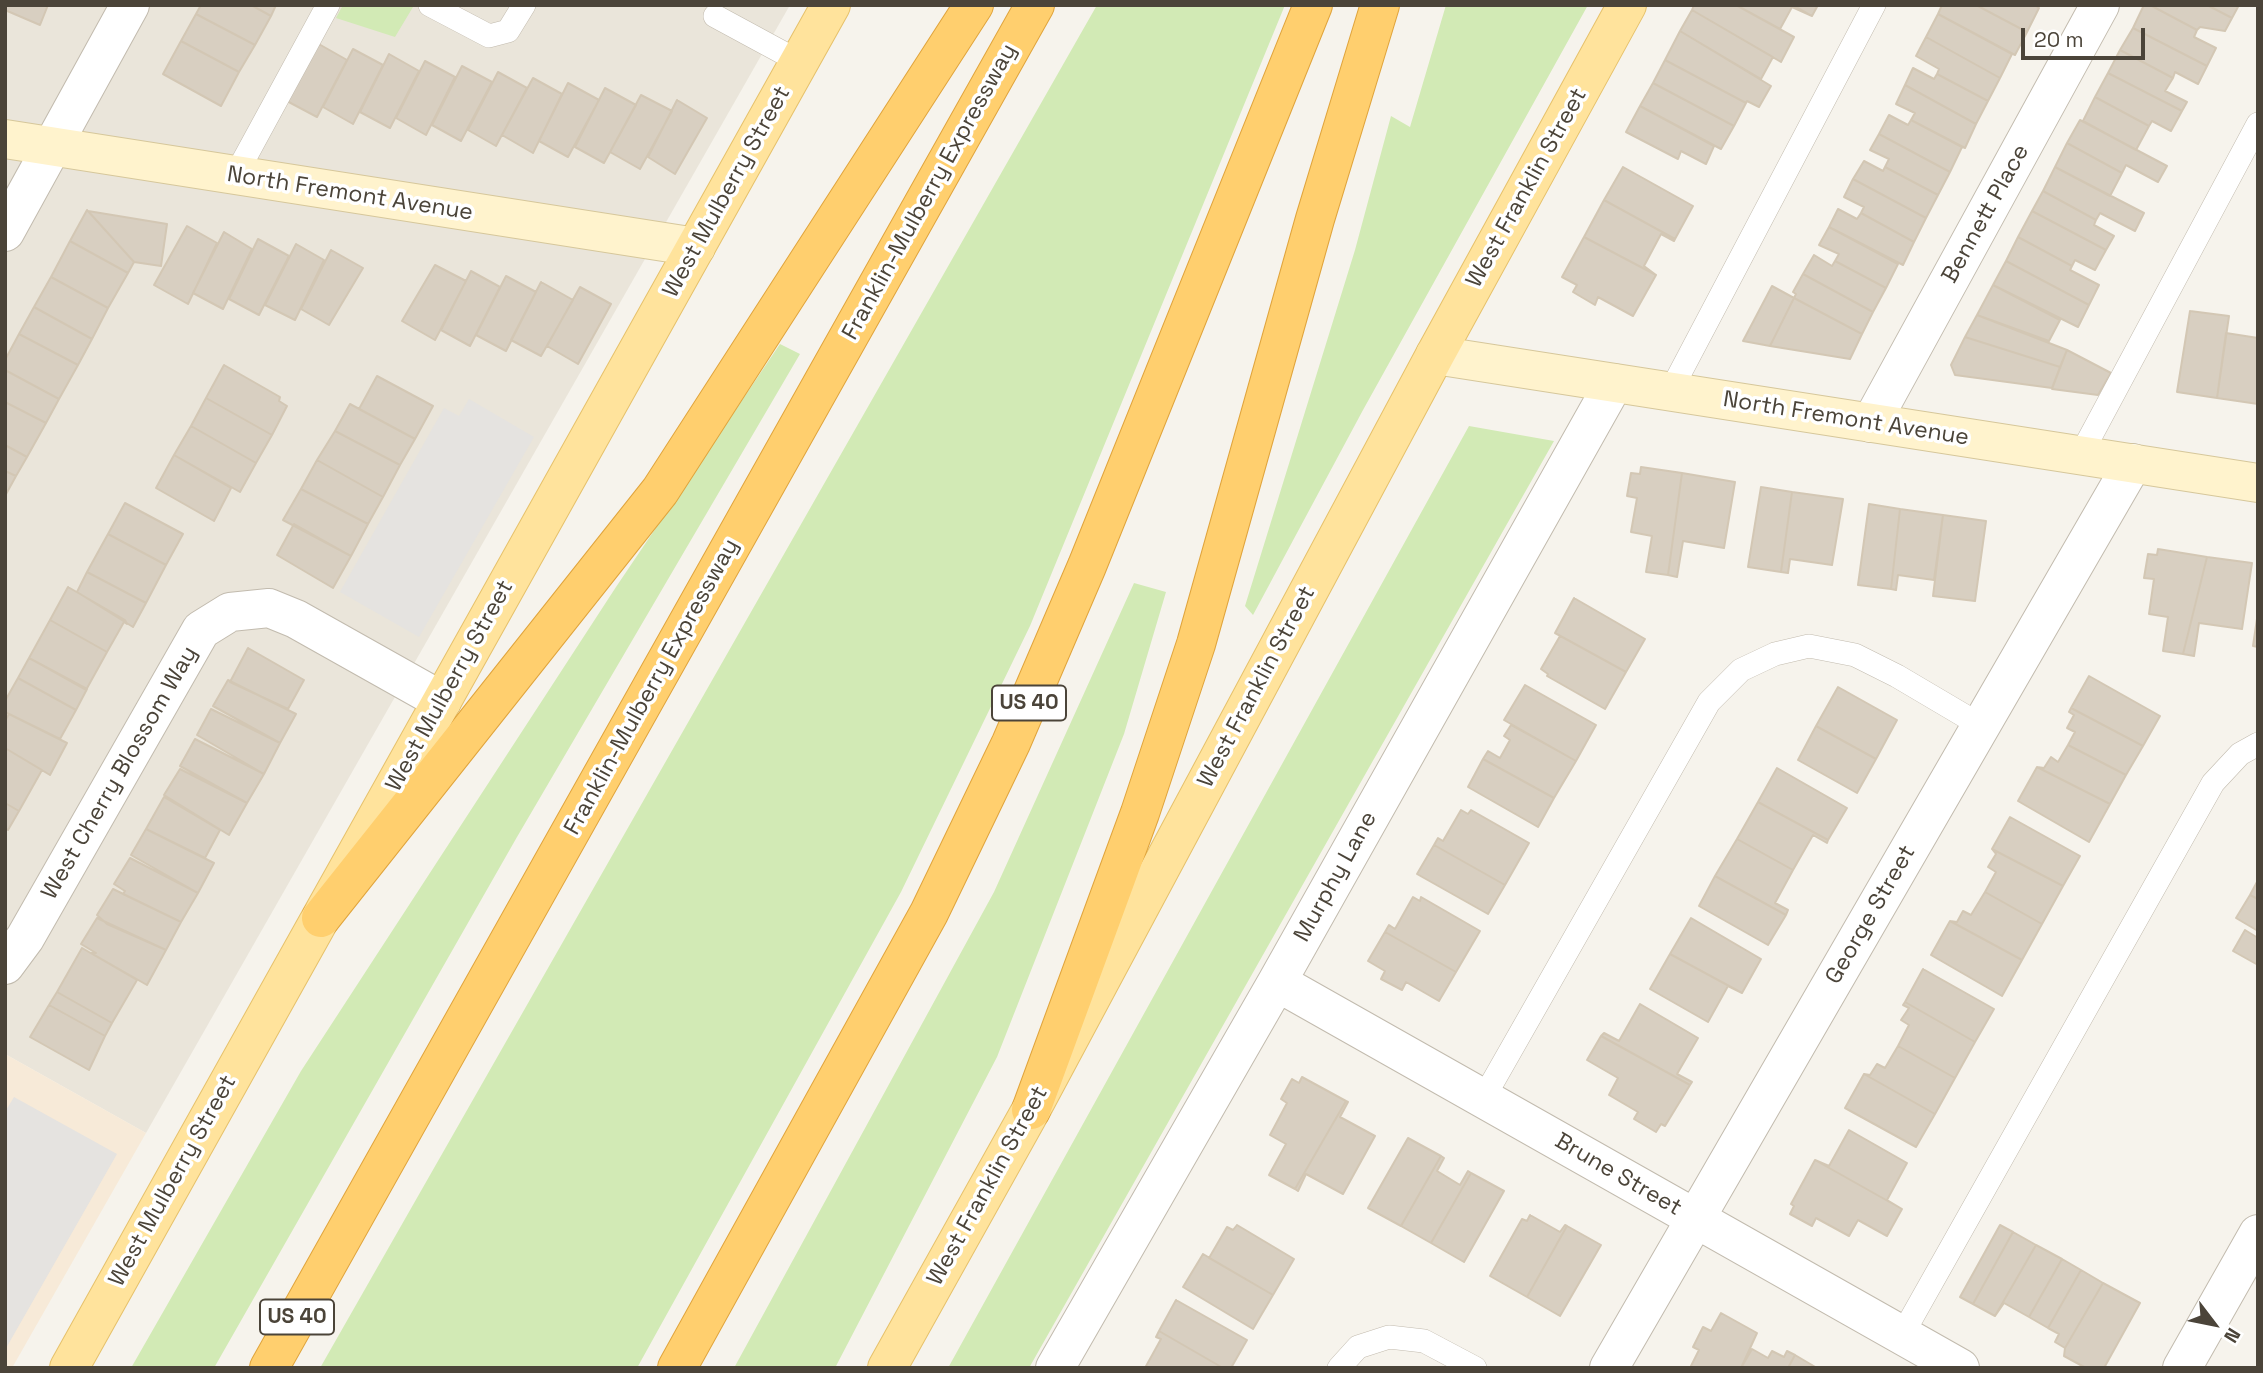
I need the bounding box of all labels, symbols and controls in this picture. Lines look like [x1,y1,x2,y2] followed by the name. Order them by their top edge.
[2025,14,2149,58] scale bar
[2034,26,2084,53] text: 20 m
[837,39,1023,345] street label: Franklin-Mulberry Expressway
[657,81,797,303] street label: West Mulberry Street
[1461,83,1593,293] street label: West Franklin Street
[1937,140,2035,288] street label: Bennett Place
[225,161,475,227] street label: North Fremont Avenue
[1721,386,1971,452] street label: North Fremont Avenue
[559,534,745,840] street label: Franklin-Mulberry Expressway
[380,575,520,797] street label: West Mulberry Street
[1192,582,1322,792] street label: West Franklin Street
[36,642,204,904] street label: West Cherry Blossom Way
[992,686,1066,720] road number: US 40
[1289,807,1383,947] street label: Murphy Lane
[1820,841,1922,989] street label: George Street
[103,1070,243,1292] street label: West Mulberry Street
[922,1081,1054,1291] street label: West Franklin Street
[1550,1128,1686,1222] street label: Brune Street
[2179,1289,2249,1359] north arrow
[260,1300,334,1334] road number: US 40
[2218,1323,2246,1347] text: N

